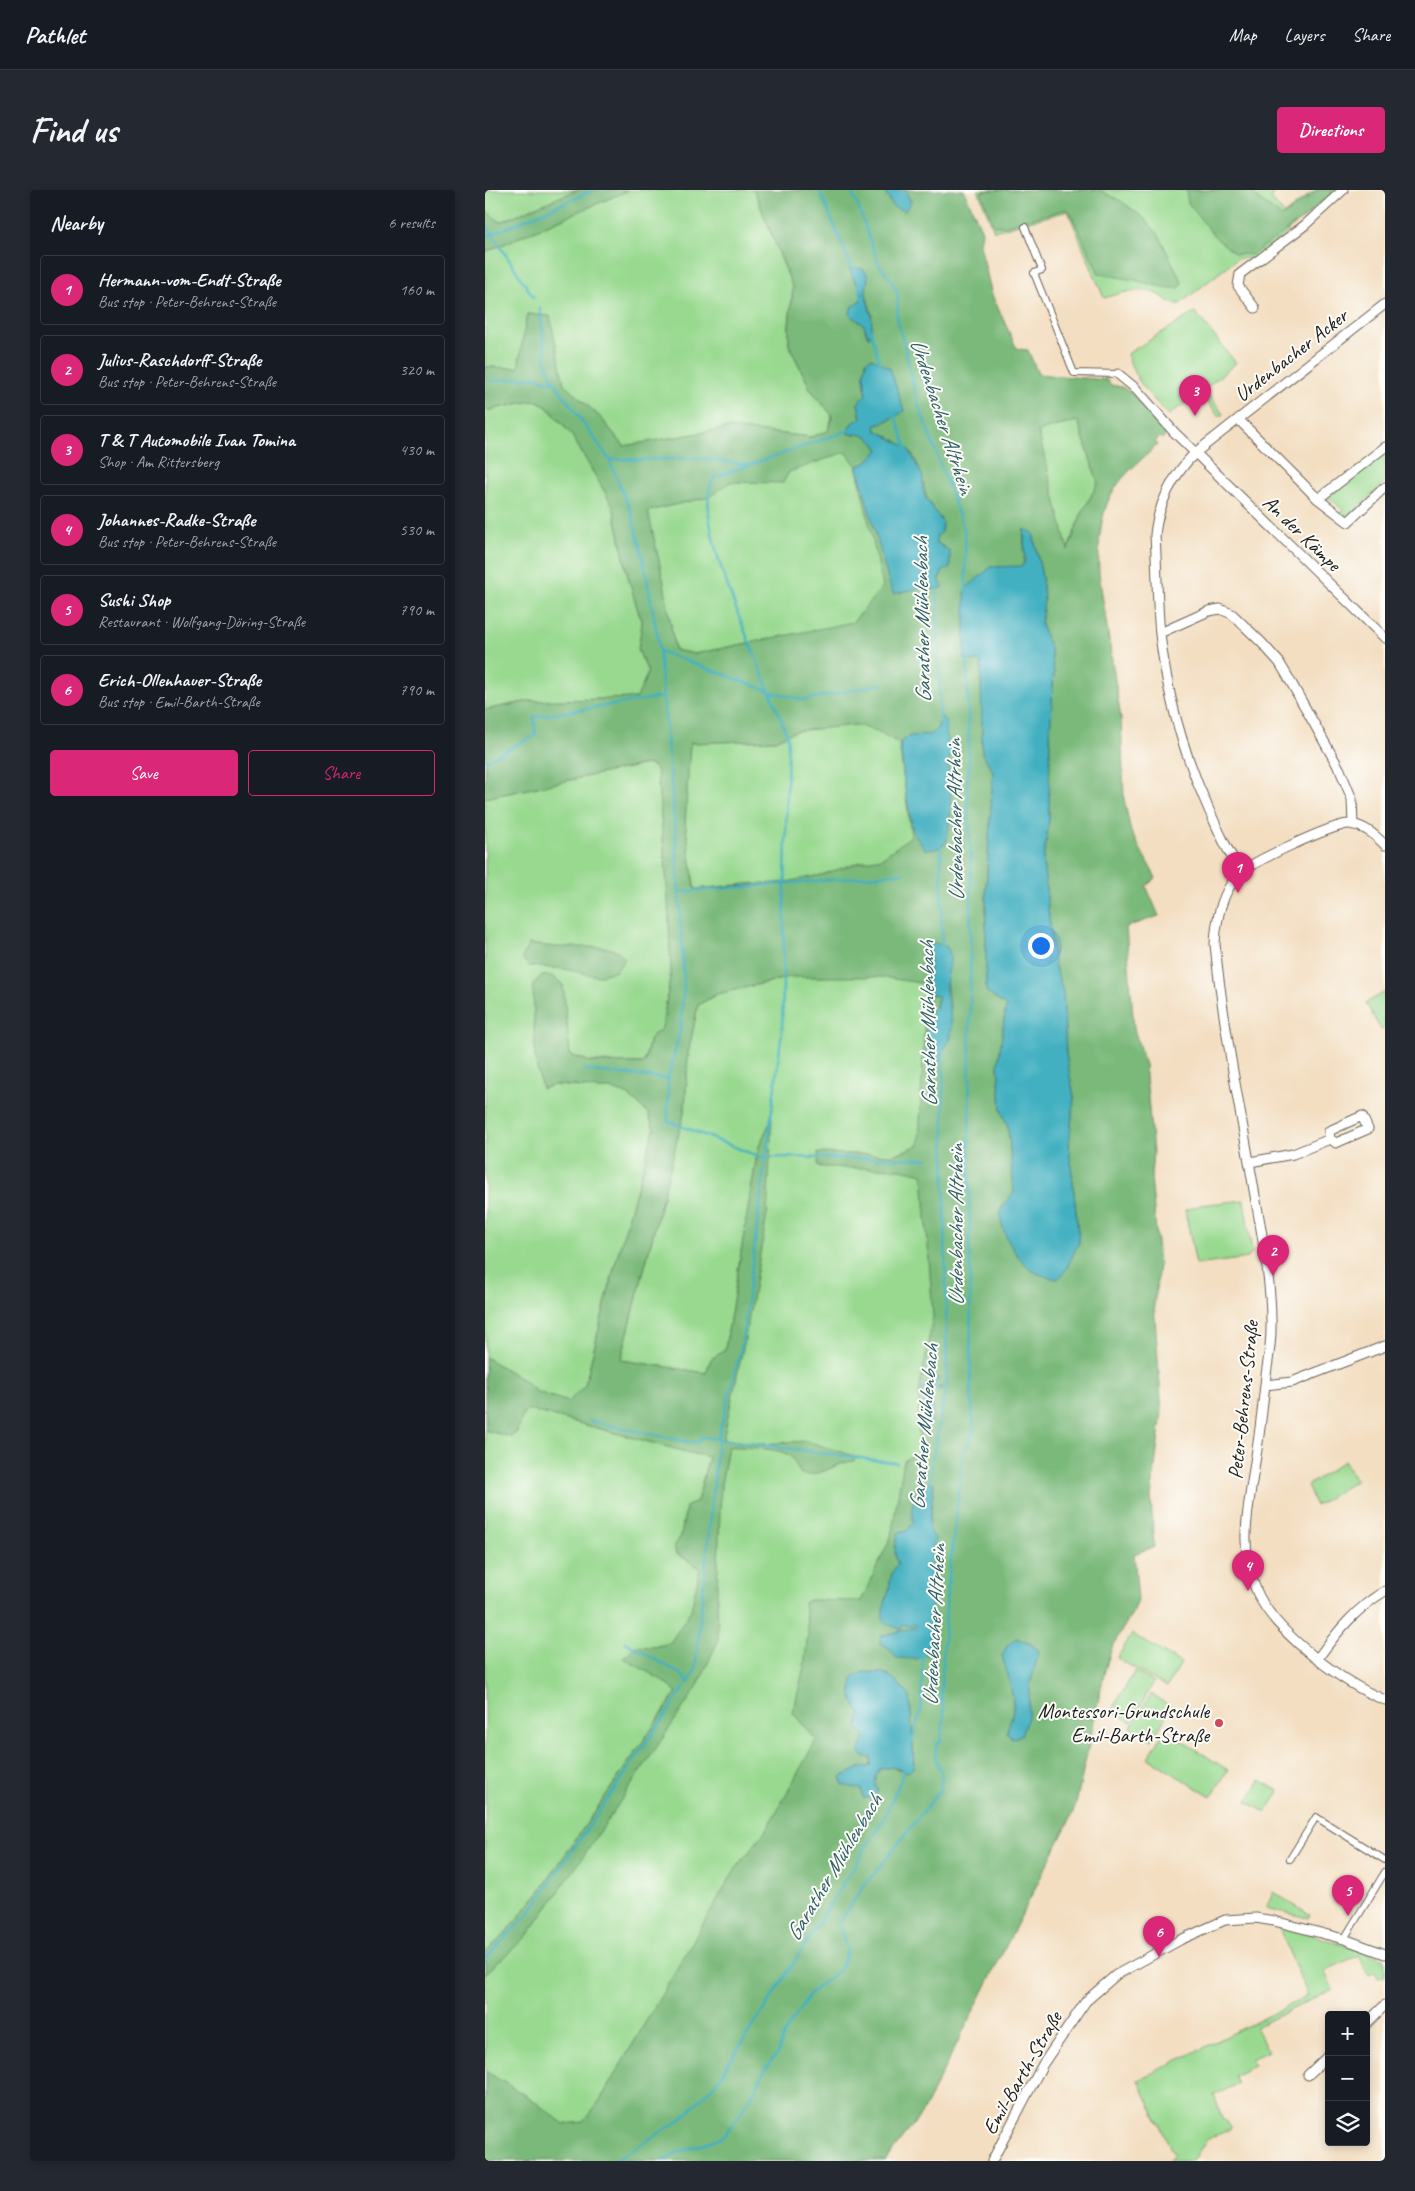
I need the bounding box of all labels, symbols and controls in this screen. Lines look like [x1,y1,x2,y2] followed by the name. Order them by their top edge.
[25,20,85,50] text: Pathlet
[1229,24,1257,46] text: Map
[1285,24,1324,46] text: Layers
[1352,24,1390,46] text: Share
[1277,107,1385,153] button: Directions
[30,108,117,153] text: Find us
[50,210,103,236] text: Nearby
[388,213,435,233] text: 6 results
[98,268,280,292] text: Hermann-vom-Endt-Straße
[63,280,71,300] text: 1
[400,280,434,300] text: 160 m
[98,292,276,312] text: Bus stop · Peter-Behrens-Straße
[1229,301,1355,407] street label: Urdenbacher Acker
[904,335,981,500] water label: Urdenbacher Altrhein
[98,348,261,372] text: Julius-Raschdorff-Straße
[63,360,71,380] text: 2
[400,360,434,380] text: 320 m
[98,372,276,392] text: Bus stop · Peter-Behrens-Straße
[1179,375,1211,416] pin: 3
[98,428,295,452] text: T & T Automobile Ivan Tomina
[63,440,71,460] text: 3
[400,440,434,460] text: 430 m
[98,452,219,472] text: Shop · Am Rittersberg
[1257,489,1348,578] street label: An der Kämpe
[98,508,255,532] text: Johannes-Radke-Straße
[63,520,71,540] text: 4
[400,520,434,540] text: 530 m
[98,532,276,552] text: Bus stop · Peter-Behrens-Straße
[907,535,937,703] water label: Garather Mühlenbach
[98,588,170,612] text: Sushi Shop
[64,600,70,620] text: 5
[400,600,434,620] text: 790 m
[98,612,305,632] text: Restaurant · Wolfgang-Döring-Straße
[98,668,261,692] text: Erich-Ollenhauer-Straße
[63,680,71,700] text: 6
[400,680,434,700] text: 790 m
[98,692,260,712] text: Bus stop · Emil-Barth-Straße
[940,737,970,901] water label: Urdenbacher Altrhein
[50,750,238,796] button: Save
[248,750,435,796] button: Share
[1222,852,1254,893] pin: 1
[1028,933,1054,959] your location
[913,939,943,1107] water label: Garather Mühlenbach
[942,1142,970,1306] water label: Urdenbacher Altrhein
[1257,1235,1289,1276] pin: 2
[1222,1317,1264,1481] street label: Peter-Behrens-Straße
[903,1341,945,1511] water label: Garather Mühlenbach
[916,1541,952,1707] water label: Urdenbacher Altrhein
[1232,1550,1264,1591] pin: 4
[1038,1698,1211,1748] place label: Montessori-Grundschule Emil-Barth-Straße
[1213,1717,1225,1729] marker: Montessori-Grundschule Emil-Barth-Straße
[779,1788,890,1946] water label: Garather Mühlenbach
[1332,1875,1364,1916] pin: 5
[1143,1916,1175,1957] pin: 6
[976,2005,1069,2139] street label: Emil-Barth-Straße
[1325,2011,1370,2146] map controls
[1325,2011,1370,2056] button: +
[1325,2056,1370,2101] button: −
[1325,2101,1370,2146] button: layers

